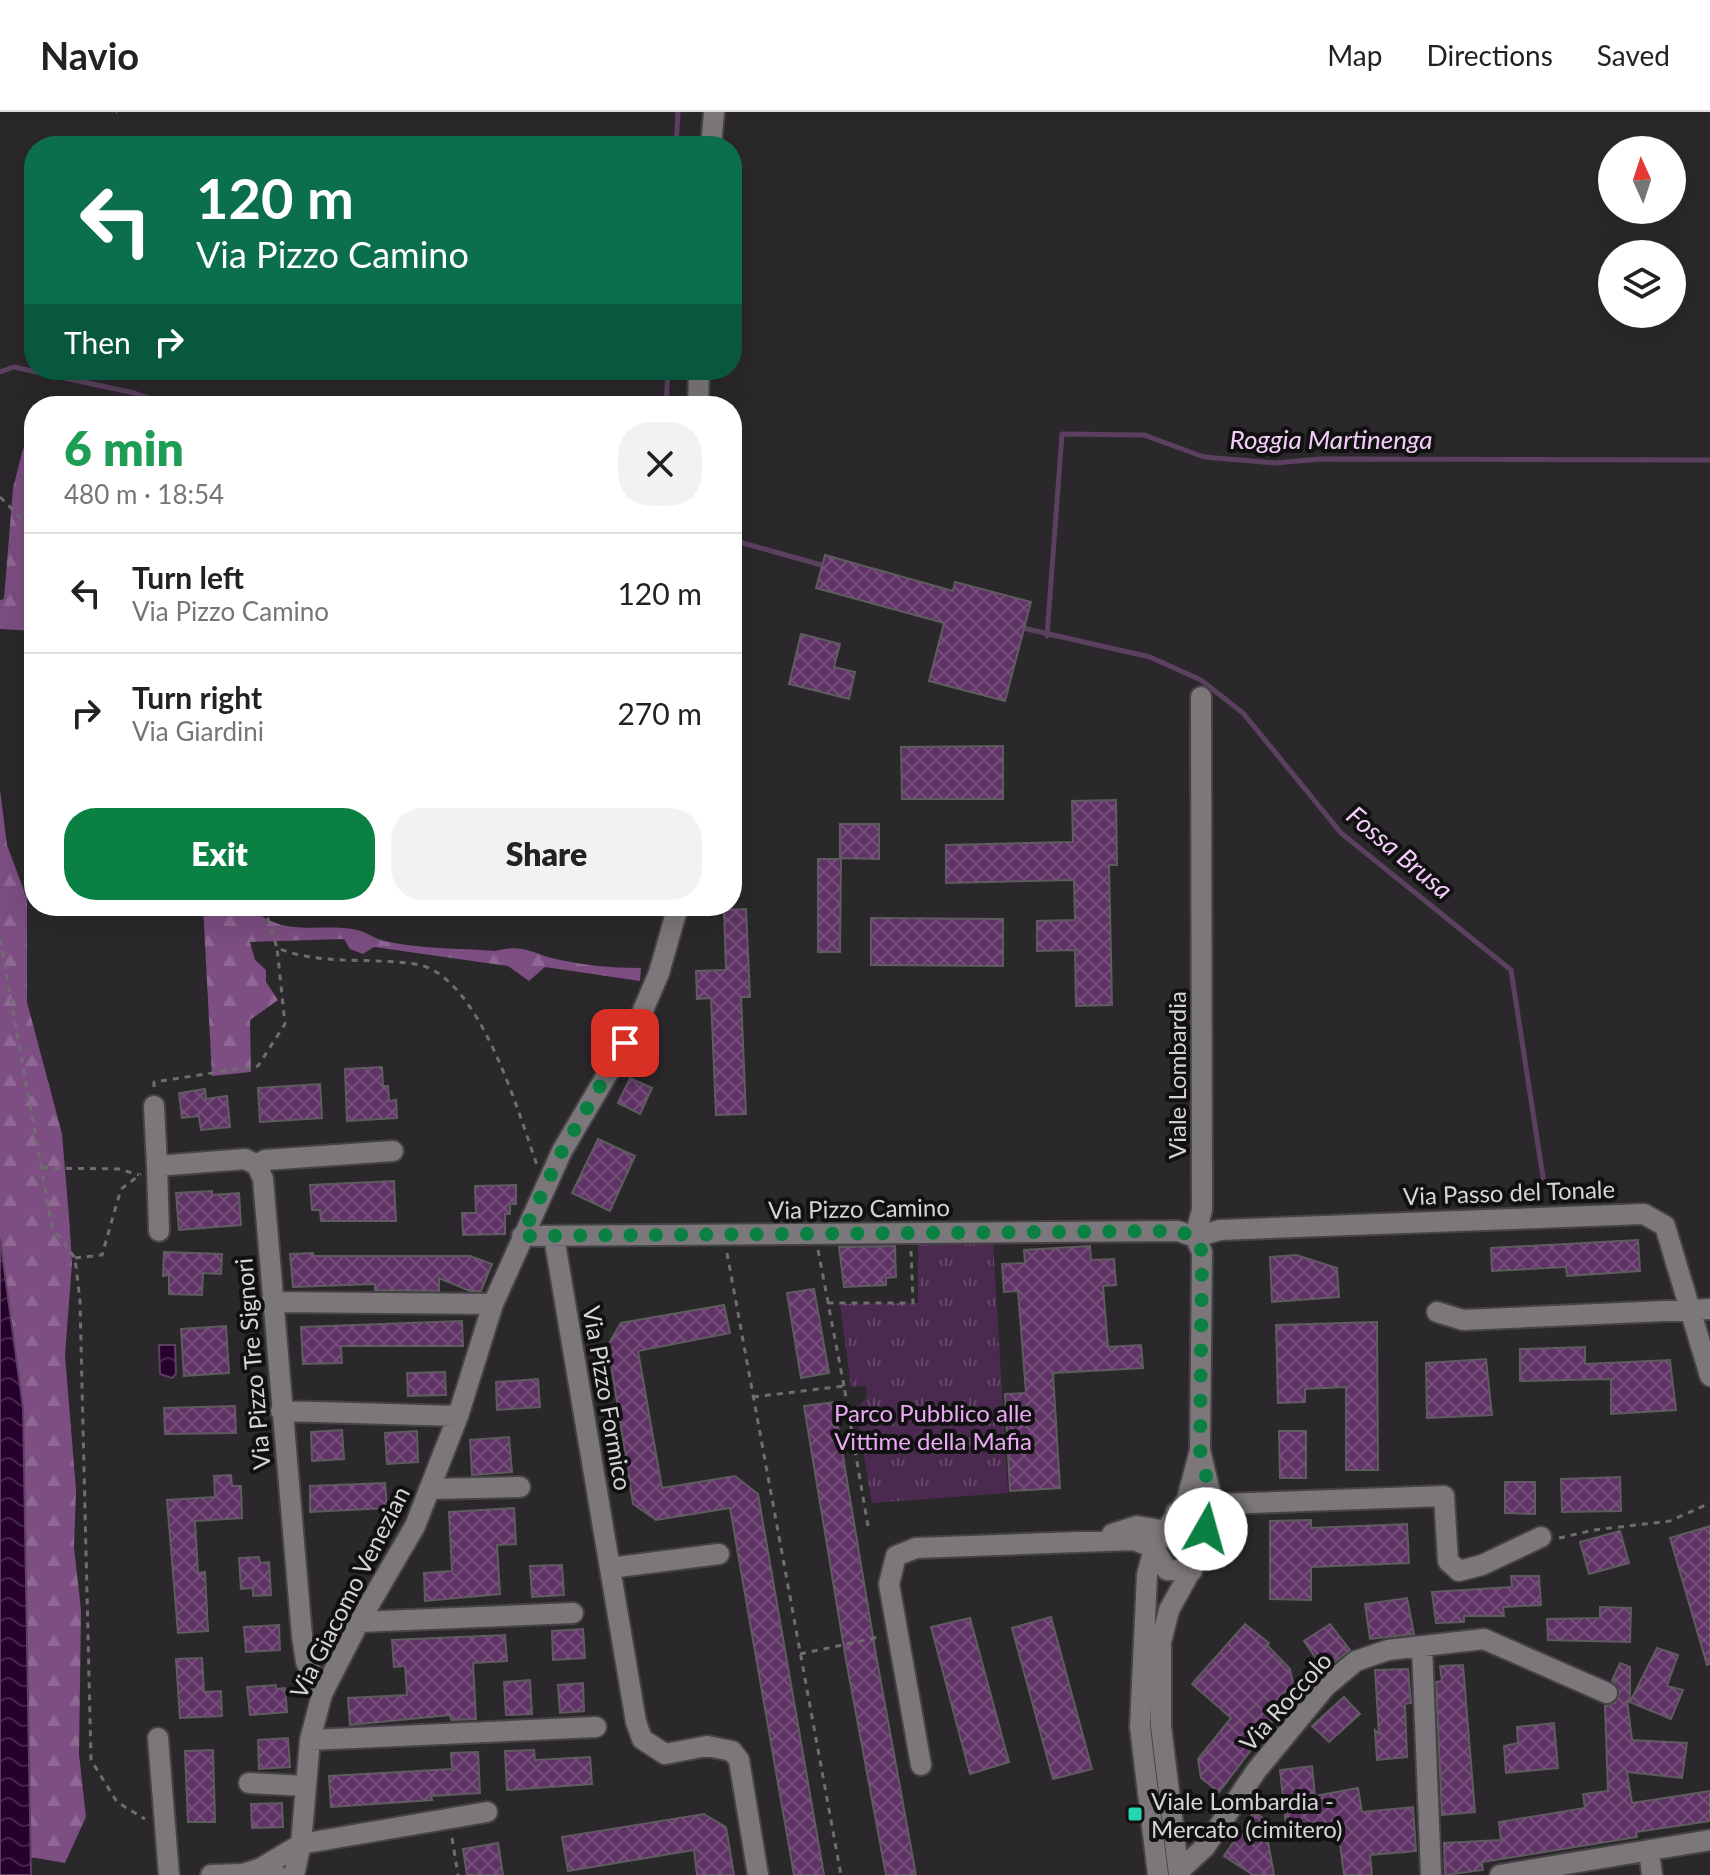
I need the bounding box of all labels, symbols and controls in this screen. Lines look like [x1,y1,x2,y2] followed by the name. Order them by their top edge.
[40,32,139,78] text: Navio
[1327,38,1382,72] text: Map
[1426,38,1553,72] text: Directions
[1597,38,1670,72] text: Saved
[1598,136,1686,224] north arrow
[1598,136,1686,328] map controls
[196,164,354,231] text: 120 m
[64,168,168,272] icon: left
[196,232,469,276] text: Via Pizzo Camino
[1598,240,1686,328] button: layers
[147,320,191,364] icon: right
[64,324,131,360] text: Then
[64,419,184,476] text: 6 min
[618,422,702,506] button: close
[1230,423,1432,455] water label: Roggia Martinenga
[64,478,224,510] text: 480 m · 18:54
[132,559,244,595] text: Turn left
[64,571,108,615] icon: left
[617,575,702,611] text: 120 m
[132,595,329,627] text: Via Pizzo Camino
[132,679,262,715] text: Turn right
[64,691,108,735] icon: right
[617,695,702,731] text: 270 m
[132,715,264,747] text: Via Giardini
[1341,799,1459,905] water label: Fossa Brusa
[64,808,375,900] button: Exit
[391,808,702,900] button: Share
[1162,991,1191,1159] street label: Viale Lombardia
[591,1009,659,1077] pin
[603,1021,647,1065] icon: arrive
[1402,1174,1616,1210] street label: Via Passo del Tonale
[768,1192,950,1224] street label: Via Pizzo Camino
[228,1257,276,1471] street label: Via Pizzo Tre Signori
[578,1304,638,1492] street label: Via Pizzo Formico
[834,1398,1032,1455] park label: Parco Pubblico alle Vittime della Mafia
[283,1481,415,1703] street label: Via Giacomo Venezian
[1164,1487,1248,1571] position arrow
[1233,1645,1337,1757] street label: Via Roccolo
[1151,1786,1343,1843] place label: Viale Lombardia - Mercato (cimitero)
[1126,1805,1144,1823] marker: Viale Lombardia - Mercato (cimitero)

